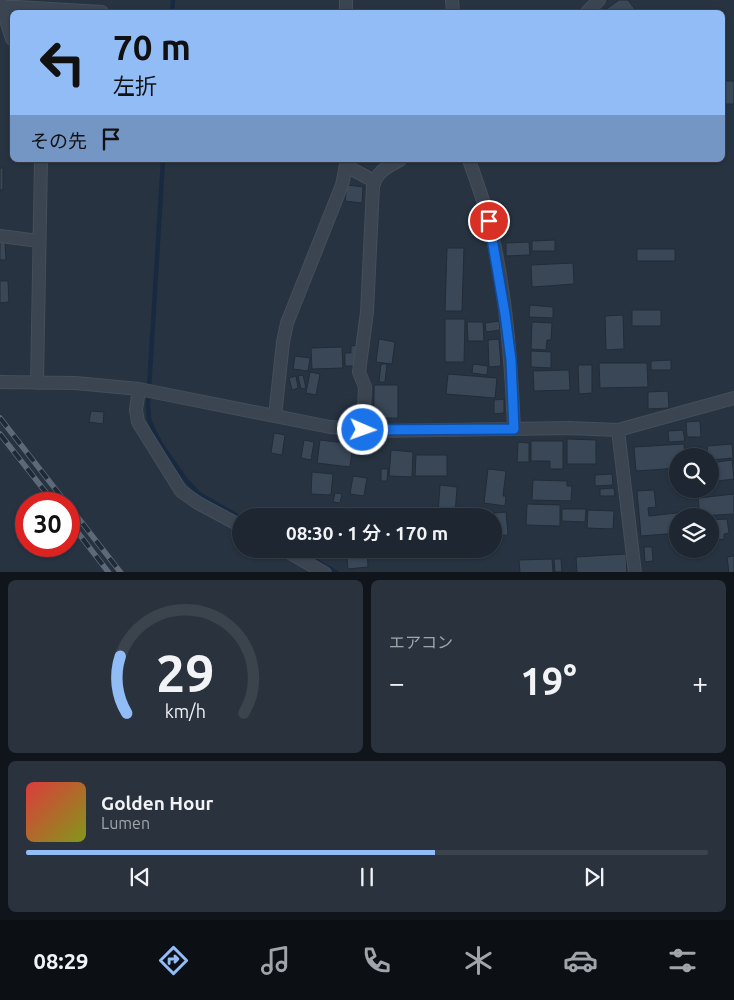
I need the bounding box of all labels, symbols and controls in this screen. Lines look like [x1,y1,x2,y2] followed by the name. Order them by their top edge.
[113,27,191,67] text: 70 m
[30,30,95,95] icon: left
[113,73,157,98] text: 左折
[97,125,125,153] icon: arrive
[30,130,87,152] text: その先
[468,200,510,242] pin
[475,207,503,235] icon: arrive
[336,403,388,455] position arrow
[669,448,719,558] map controls
[669,448,719,498] button: search
[15,492,80,557] speed limit sign: 30
[669,508,719,558] button: layers
[286,522,448,544] text: 08:30 · 1 分 · 170 m
[389,633,453,651] text: エアコン
[156,644,215,702] text: 29
[520,660,577,702] text: 19°
[389,667,405,698] text: −
[692,667,708,698] text: +
[165,701,206,721] text: km/h
[101,792,213,814] text: Golden Hour
[101,814,150,832] text: Lumen
[126,863,154,891] icon: previous
[353,863,381,891] icon: pause
[580,863,608,891] icon: next
[156,943,191,978] icon: directions
[258,943,293,978] icon: music
[359,943,394,978] icon: phone
[461,943,496,978] icon: climate
[563,943,598,978] icon: car
[665,943,700,978] icon: filters
[33,948,89,973] text: 08:29

